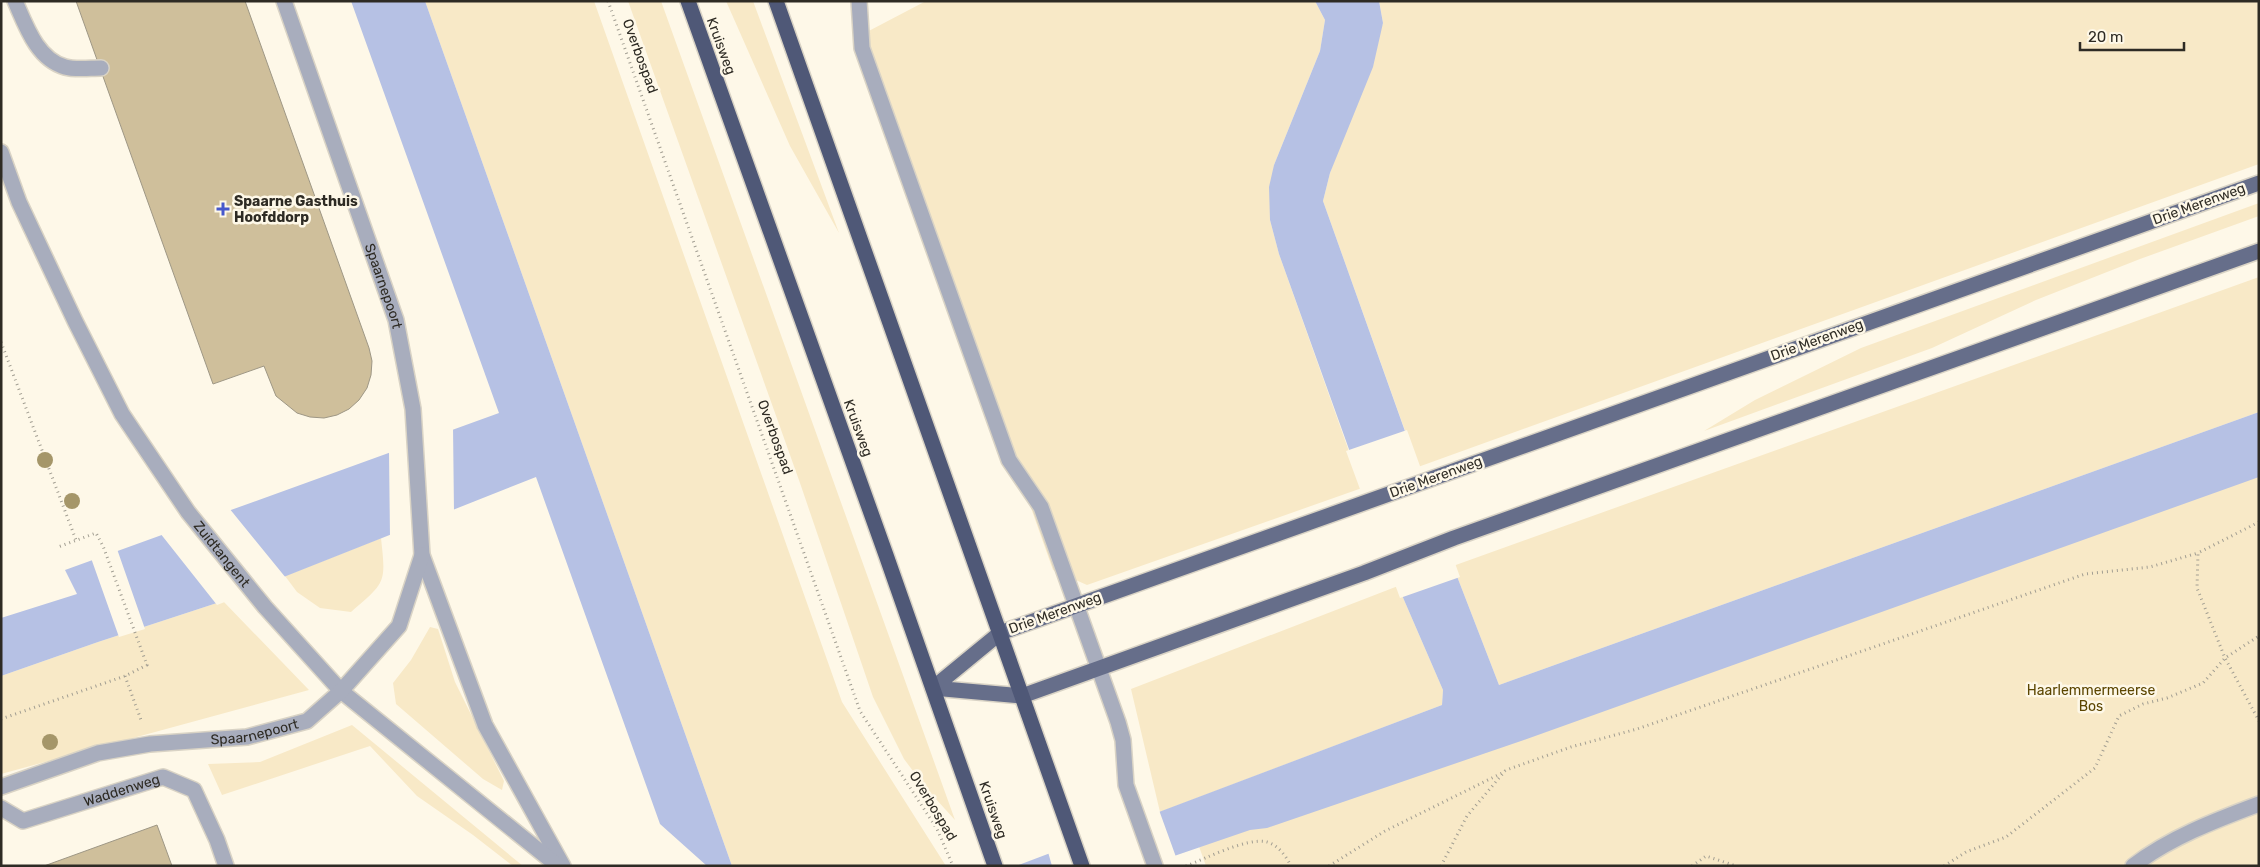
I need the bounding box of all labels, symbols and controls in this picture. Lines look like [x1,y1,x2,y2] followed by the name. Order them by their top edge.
[703,15,739,77] street label: Kruisweg
[619,16,661,96] street label: Overbospad
[2080,20,2184,52] scale bar
[2088,28,2123,46] text: 20 m
[2150,179,2248,229] street label: Drie Merenweg
[234,193,358,226] place label: Spaarne Gasthuis Hoofddorp
[216,202,230,216] marker: Spaarne Gasthuis Hoofddorp
[361,241,406,331] street label: Spaarnepoort
[1768,315,1866,365] street label: Drie Merenweg
[754,397,796,477] street label: Overbospad
[840,397,876,459] street label: Kruisweg
[1387,452,1485,502] street label: Drie Merenweg
[190,517,254,591] street label: Zuidtangent
[1006,588,1104,638] street label: Drie Merenweg
[2027,682,2155,715] park label: Haarlemmermeerse Bos
[210,715,301,748] street label: Spaarnepoort
[906,768,960,844] street label: Overbospad
[82,770,162,810] street label: Waddenweg
[975,779,1011,841] street label: Kruisweg

